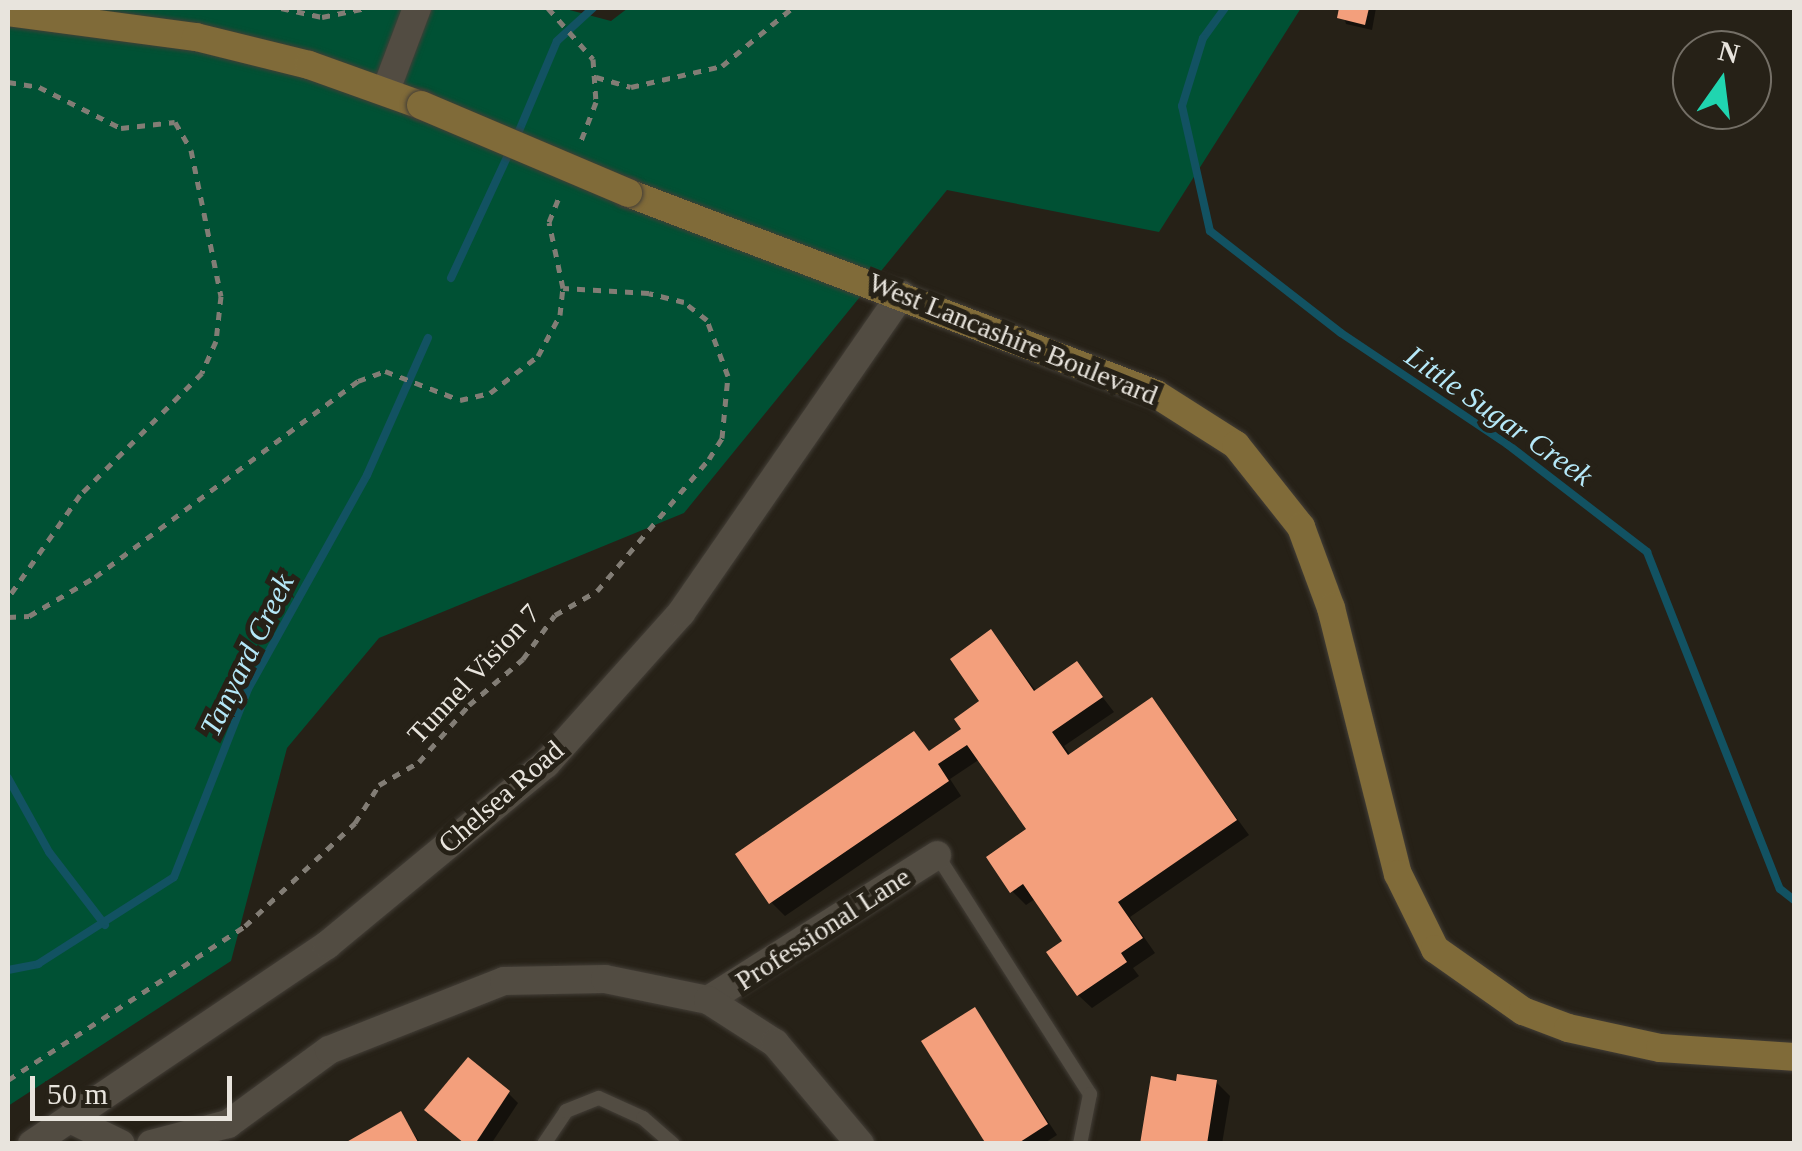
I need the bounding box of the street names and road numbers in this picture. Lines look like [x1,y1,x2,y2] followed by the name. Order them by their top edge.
[864,266,1162,412] street label: West Lancashire Boulevard
[401,597,547,751] street label: Tunnel Vision 7
[432,734,570,860] street label: Chelsea Road
[729,860,917,998] street label: Professional Lane

